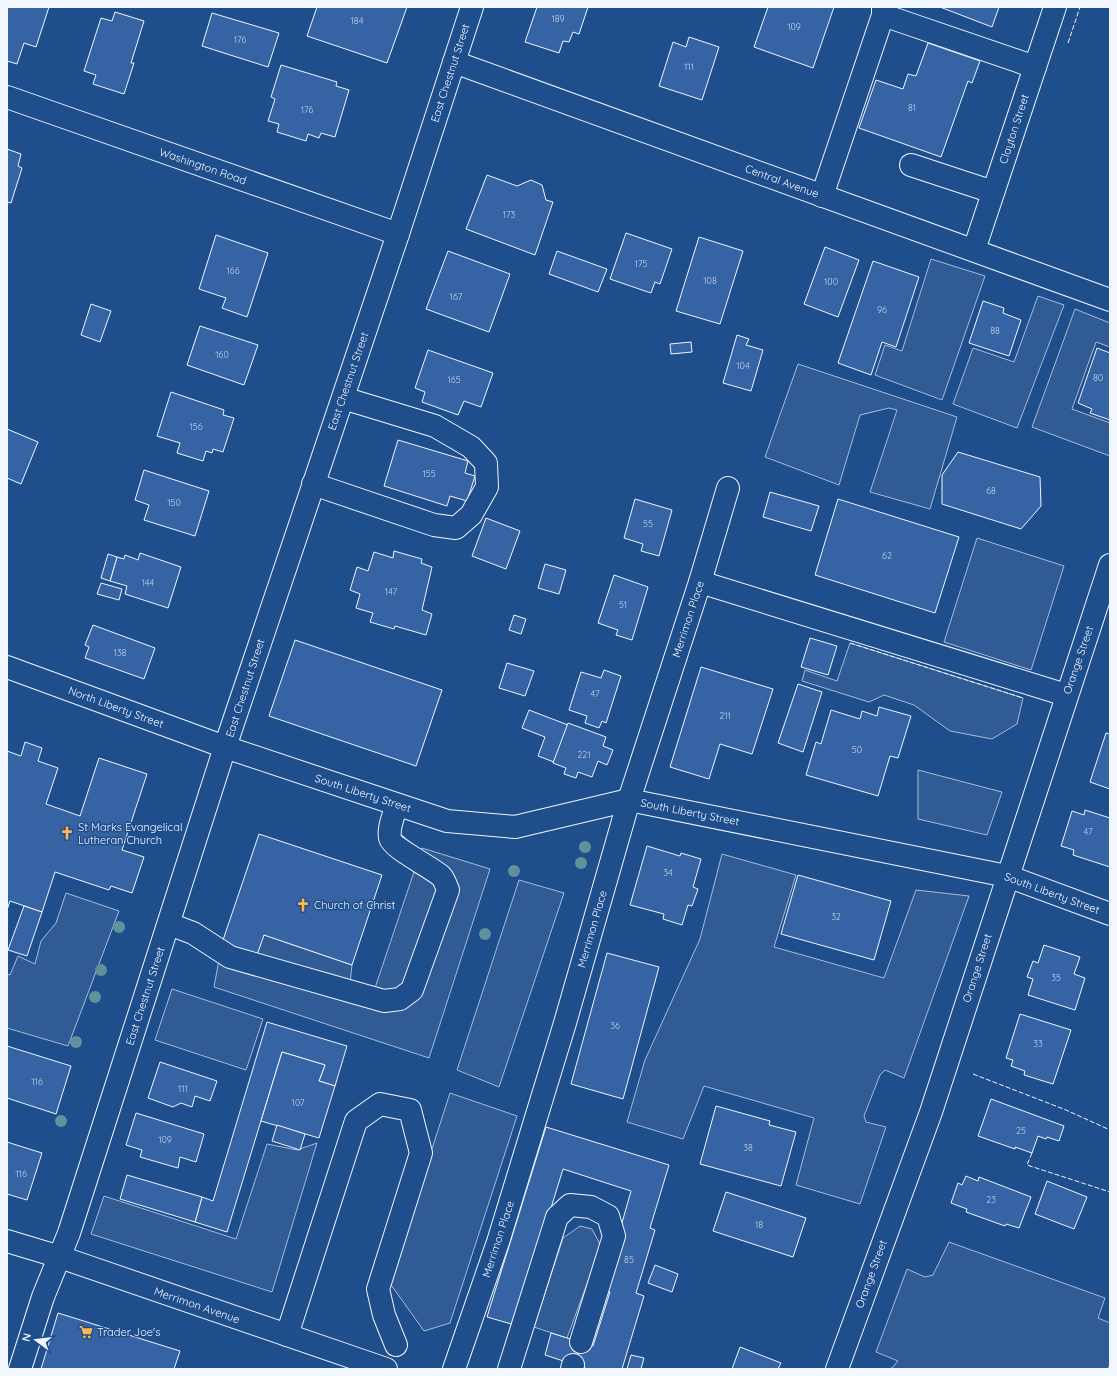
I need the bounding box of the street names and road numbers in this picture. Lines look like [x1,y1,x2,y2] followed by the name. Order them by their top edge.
[427,22,473,124] street label: East Chestnut Street
[996,92,1032,166] street label: Clayton Street
[158,145,248,187] street label: Washington Road
[743,161,821,201] street label: Central Avenue
[325,330,371,432] street label: East Chestnut Street
[669,579,707,659] street label: Merrimon Place
[1060,624,1096,696] street label: Orange Street
[222,637,268,739] street label: East Chestnut Street
[67,683,166,731] street label: North Liberty Street
[313,771,413,815] street label: South Liberty Street
[639,796,741,829] street label: South Liberty Street
[1002,869,1102,917] street label: South Liberty Street
[574,889,610,969] street label: Merrimon Place
[959,932,995,1004] street label: Orange Street
[122,945,168,1047] street label: East Chestnut Street
[479,1199,517,1279] street label: Merrimon Place
[852,1238,890,1310] street label: Orange Street
[152,1284,242,1326] street label: Merrimon Avenue

